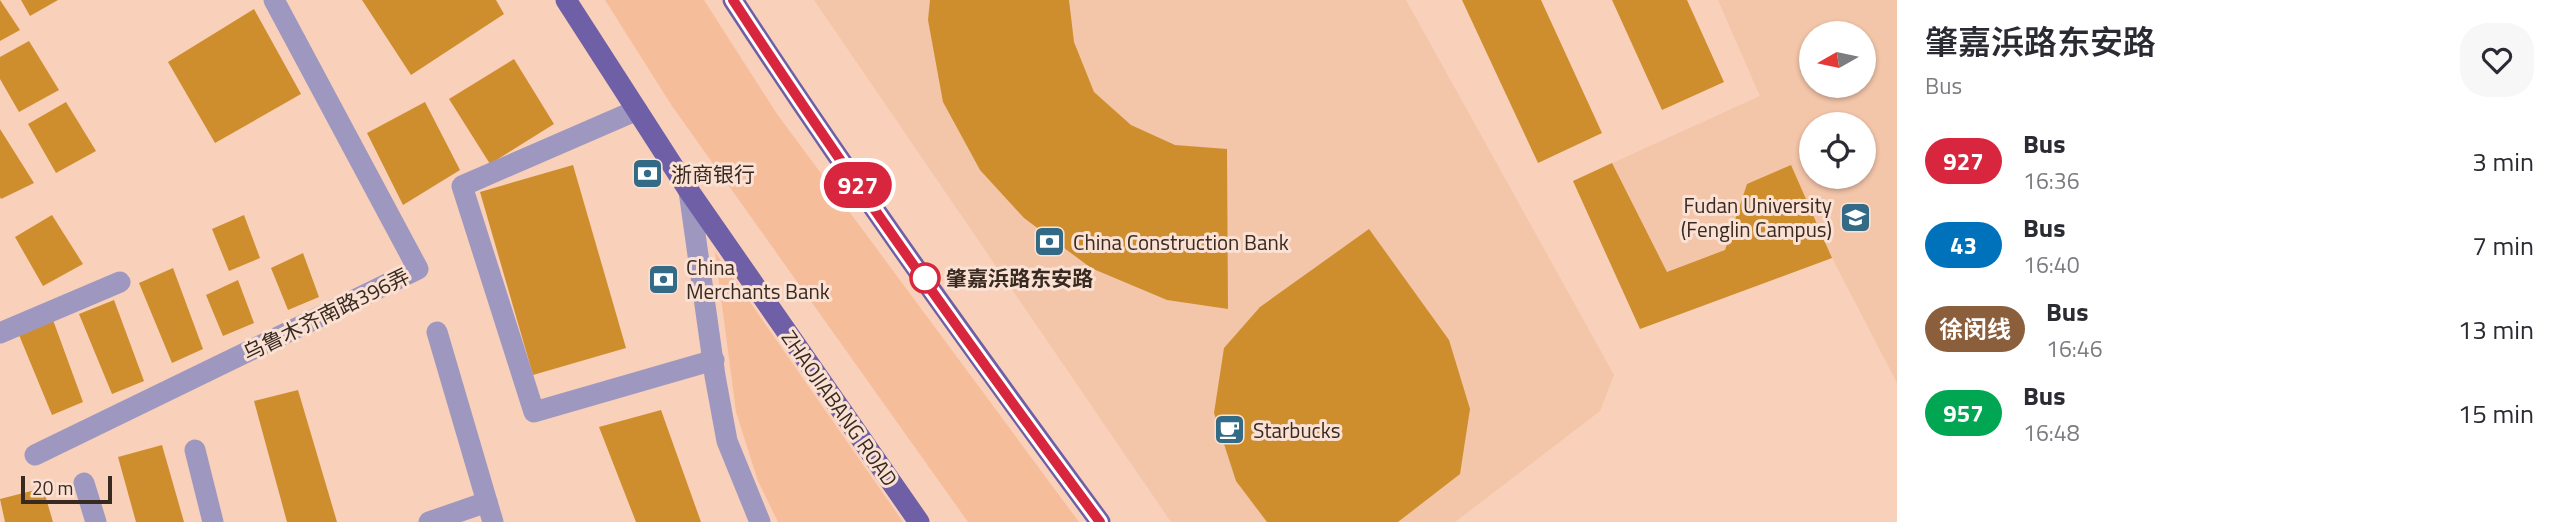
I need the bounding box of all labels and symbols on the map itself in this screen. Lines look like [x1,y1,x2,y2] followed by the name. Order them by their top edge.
[1799,21,1876,98] north arrow
[631,157,665,191] bank icon: 浙商银行
[671,158,755,190] place label: 浙商银行
[818,162,898,208] line badge: 927
[1681,189,1832,245] place label: Fudan University (Fenglin Campus)
[1838,200,1872,234] school or university icon: Fudan University (Fenglin Campus)
[1033,225,1067,259] bank icon: China Construction Bank
[1073,226,1289,258] place label: China Construction Bank
[686,251,830,307] place label: China Merchants Bank
[237,260,415,368] street label: 乌鲁木齐南路396弄
[646,262,680,296] bank icon: China Merchants Bank
[946,262,1093,294] place label: 肇嘉浜路东安路
[910,263,940,293] marker: 肇嘉浜路东安路
[774,323,906,493] street label: ZHAOJIABANG ROAD
[1213,413,1247,447] cafe icon: Starbucks
[1253,414,1341,446] place label: Starbucks
[21,473,112,505] scale bar

